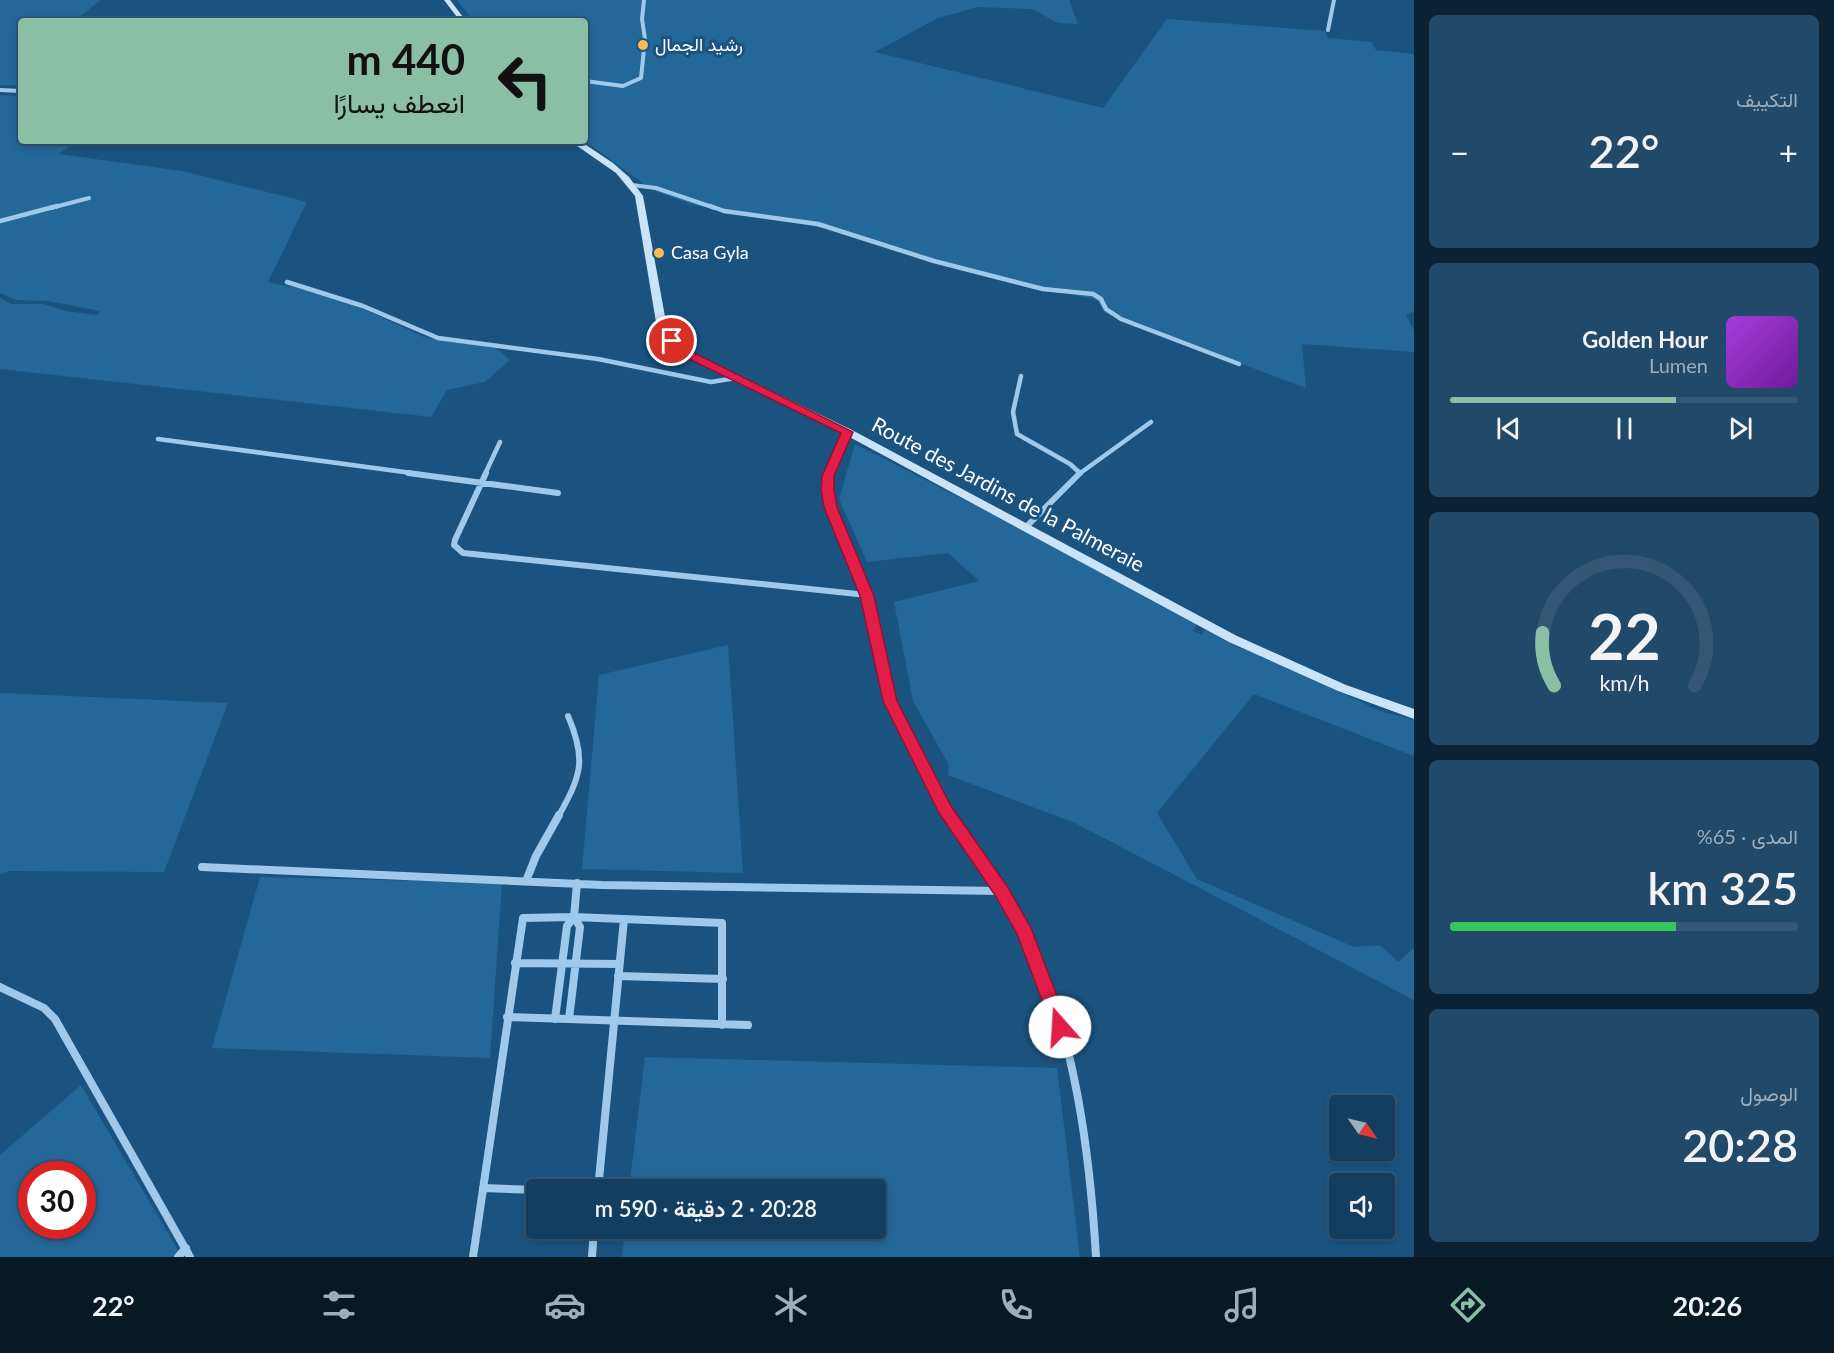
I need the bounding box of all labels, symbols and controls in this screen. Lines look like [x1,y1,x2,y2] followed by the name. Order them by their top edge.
[655,33,743,56] place label: رشيد الجمال
[347,34,465,84] text: 440 m
[636,38,650,52] marker: رشيد الجمال
[486,42,564,120] icon: left
[333,86,465,119] text: انعطف يسارًا
[1736,87,1798,111] text: التكييف
[1589,124,1659,178] text: 22°
[1450,132,1469,172] text: −
[1779,132,1798,172] text: +
[671,241,749,263] place label: Casa Gyla
[652,246,666,260] marker: Casa Gyla
[646,315,697,366] pin
[655,324,688,357] icon: arrive
[1582,326,1708,353] text: Golden Hour
[1649,353,1708,377] text: Lumen
[868,411,1149,576] street label: Route des Jardins de la Palmeraie
[1492,412,1525,445] icon: previous
[1608,412,1641,445] icon: pause
[1724,412,1757,445] icon: next
[1588,598,1660,673] text: 22
[1599,670,1649,696] text: km/h
[1697,824,1798,848] text: المدى · 65%
[1648,861,1798,915] text: 325 km
[1028,995,1092,1059] position arrow
[1740,1081,1798,1105] text: الوصول
[1329,1095,1395,1161] north arrow
[1329,1095,1395,1239] map controls
[1682,1118,1798,1172] text: 20:28
[18,1161,96,1239] speed limit sign: 30
[1329,1173,1395,1239] button: sound
[595,1195,817,1222] text: 20:28 · 2 دقيقة · 590 m
[318,1284,360,1326] icon: filters
[544,1284,586,1326] icon: car
[770,1284,812,1326] icon: climate
[995,1284,1037,1326] icon: phone
[1221,1284,1263,1326] icon: music
[1447,1284,1489,1326] icon: directions
[92,1289,135,1322] text: 22°
[1673,1289,1742,1322] text: 20:26

